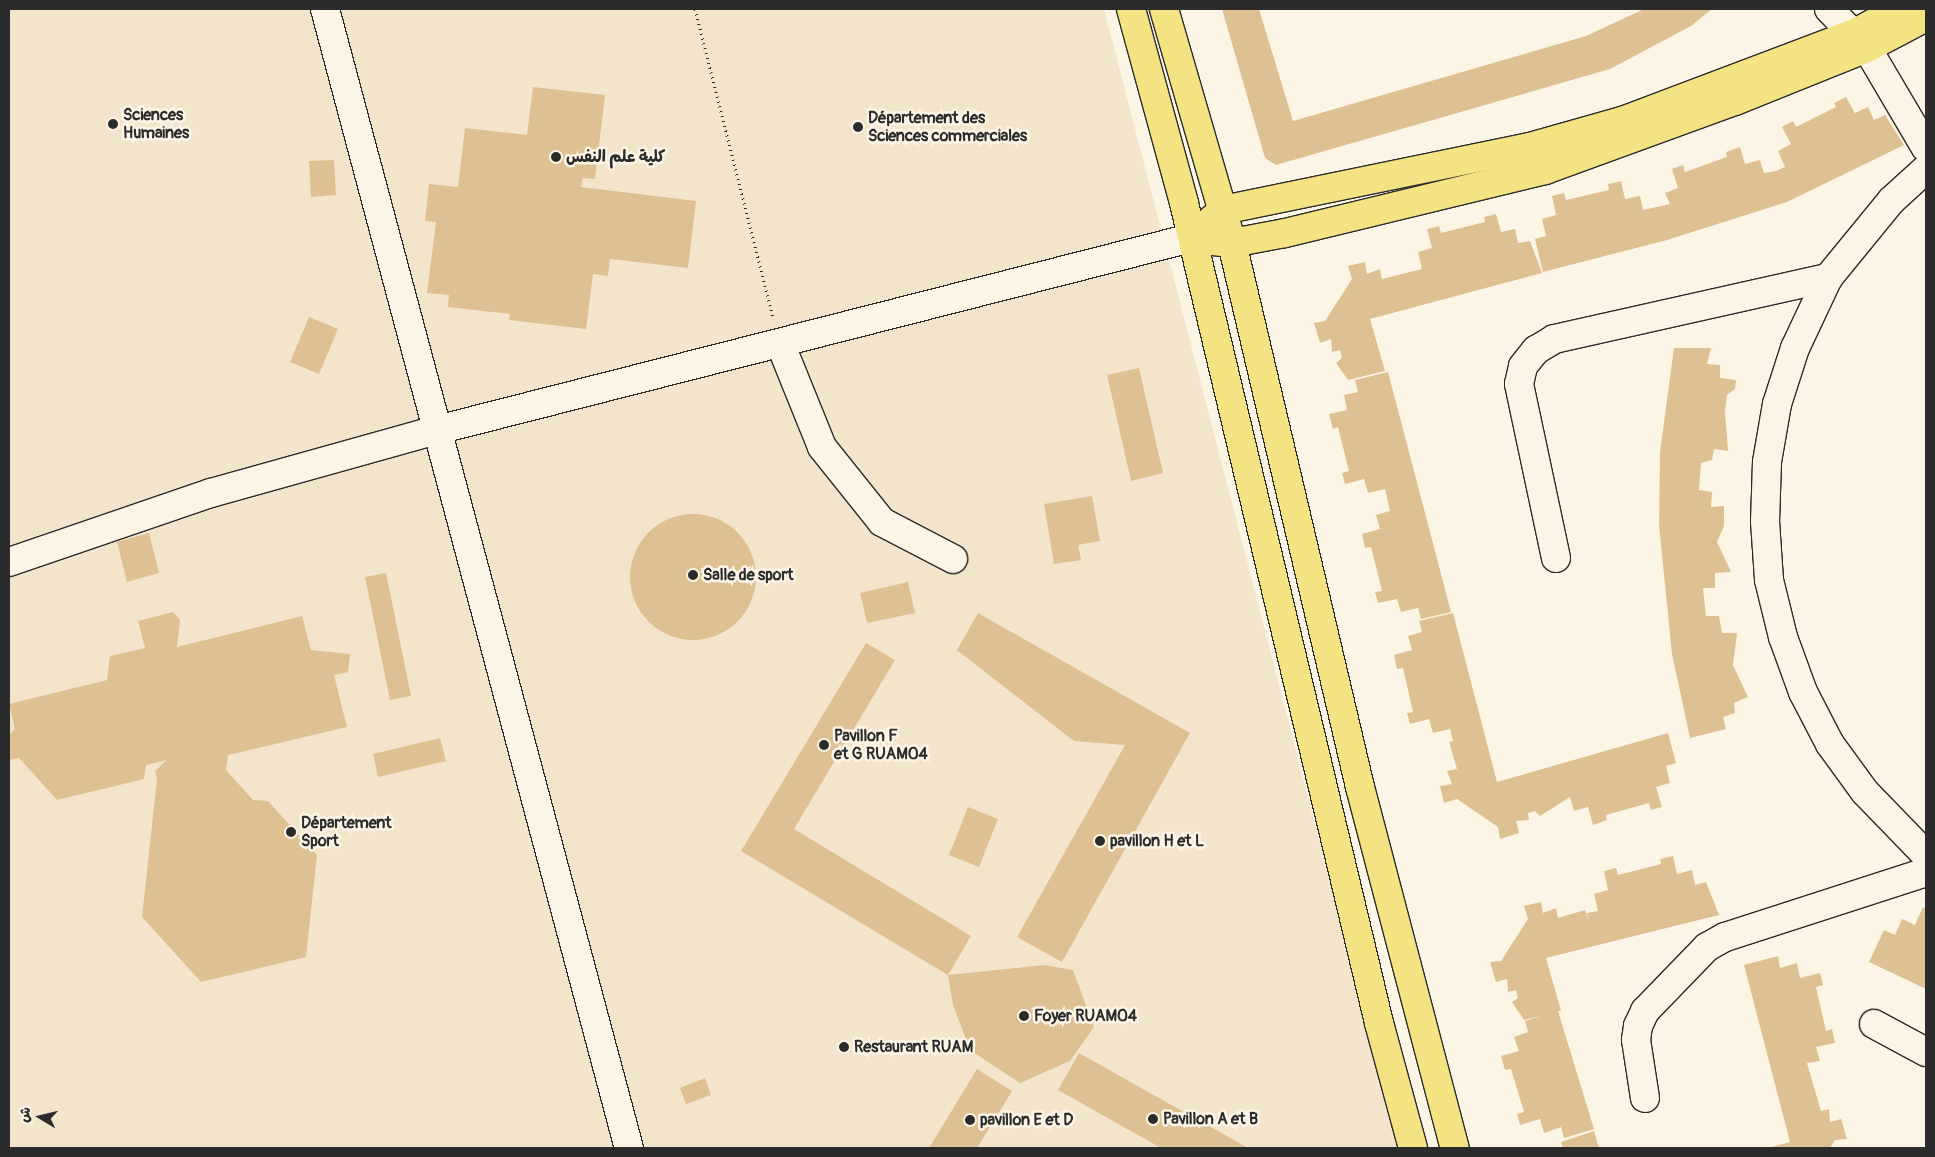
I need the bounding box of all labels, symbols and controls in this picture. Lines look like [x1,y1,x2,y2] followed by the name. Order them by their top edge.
[123,105,189,143] place label: Sciences Humaines
[868,108,1027,146] place label: Département des Sciences commerciales
[107,118,119,130] marker: Sciences Humaines
[852,121,864,133] marker: Département des Sciences commerciales
[566,147,665,167] place label: كلية علم النفس
[550,151,562,163] marker: كلية علم النفس
[703,565,794,585] place label: Salle de sport
[687,569,699,581] marker: Salle de sport
[834,726,928,764] place label: Pavillon F et G RUAM04
[818,739,830,751] marker: Pavillon F et G RUAM04
[301,813,392,851] place label: Département Sport
[285,826,297,838] marker: Département Sport
[1110,831,1204,851] place label: pavillon H et L
[1094,835,1106,847] marker: pavillon H et L
[1034,1006,1137,1026] place label: Foyer RUAM04
[1018,1010,1030,1022] marker: Foyer RUAM04
[854,1037,973,1057] place label: Restaurant RUAM
[838,1041,850,1053] marker: Restaurant RUAM
[15,1092,65,1142] north arrow
[15,1106,34,1124] text: ش
[1163,1109,1258,1129] place label: Pavillon A et B
[980,1110,1073,1130] place label: pavillon E et D
[1147,1113,1159,1125] marker: Pavillon A et B
[964,1114,976,1126] marker: pavillon E et D

